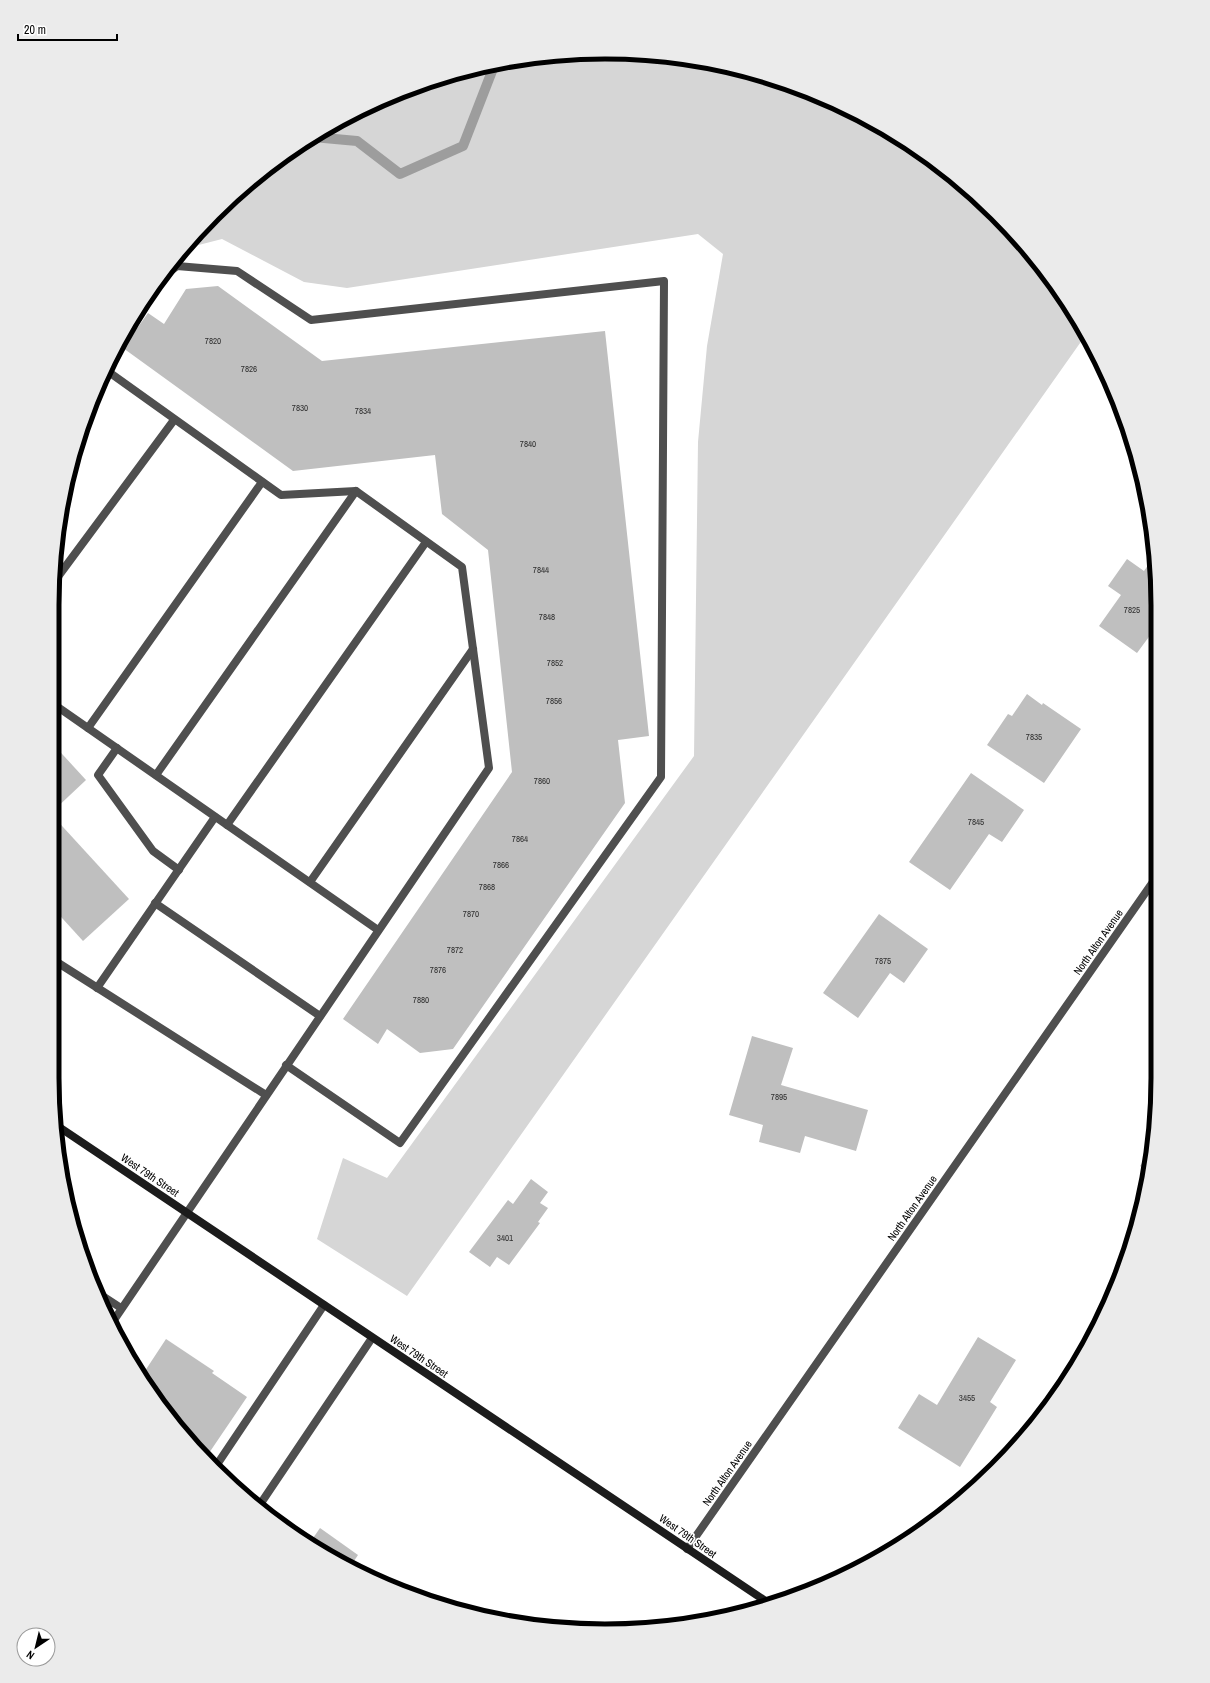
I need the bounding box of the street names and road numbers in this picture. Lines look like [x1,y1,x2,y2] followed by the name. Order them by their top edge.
[1070,906,1126,978] street label: North Alton Avenue
[118,1150,182,1200] street label: West 79th Street
[884,1172,940,1244] street label: North Alton Avenue
[387,1331,451,1381] street label: West 79th Street
[699,1437,755,1509] street label: North Alton Avenue
[657,1511,720,1561] street label: West 79th Street

